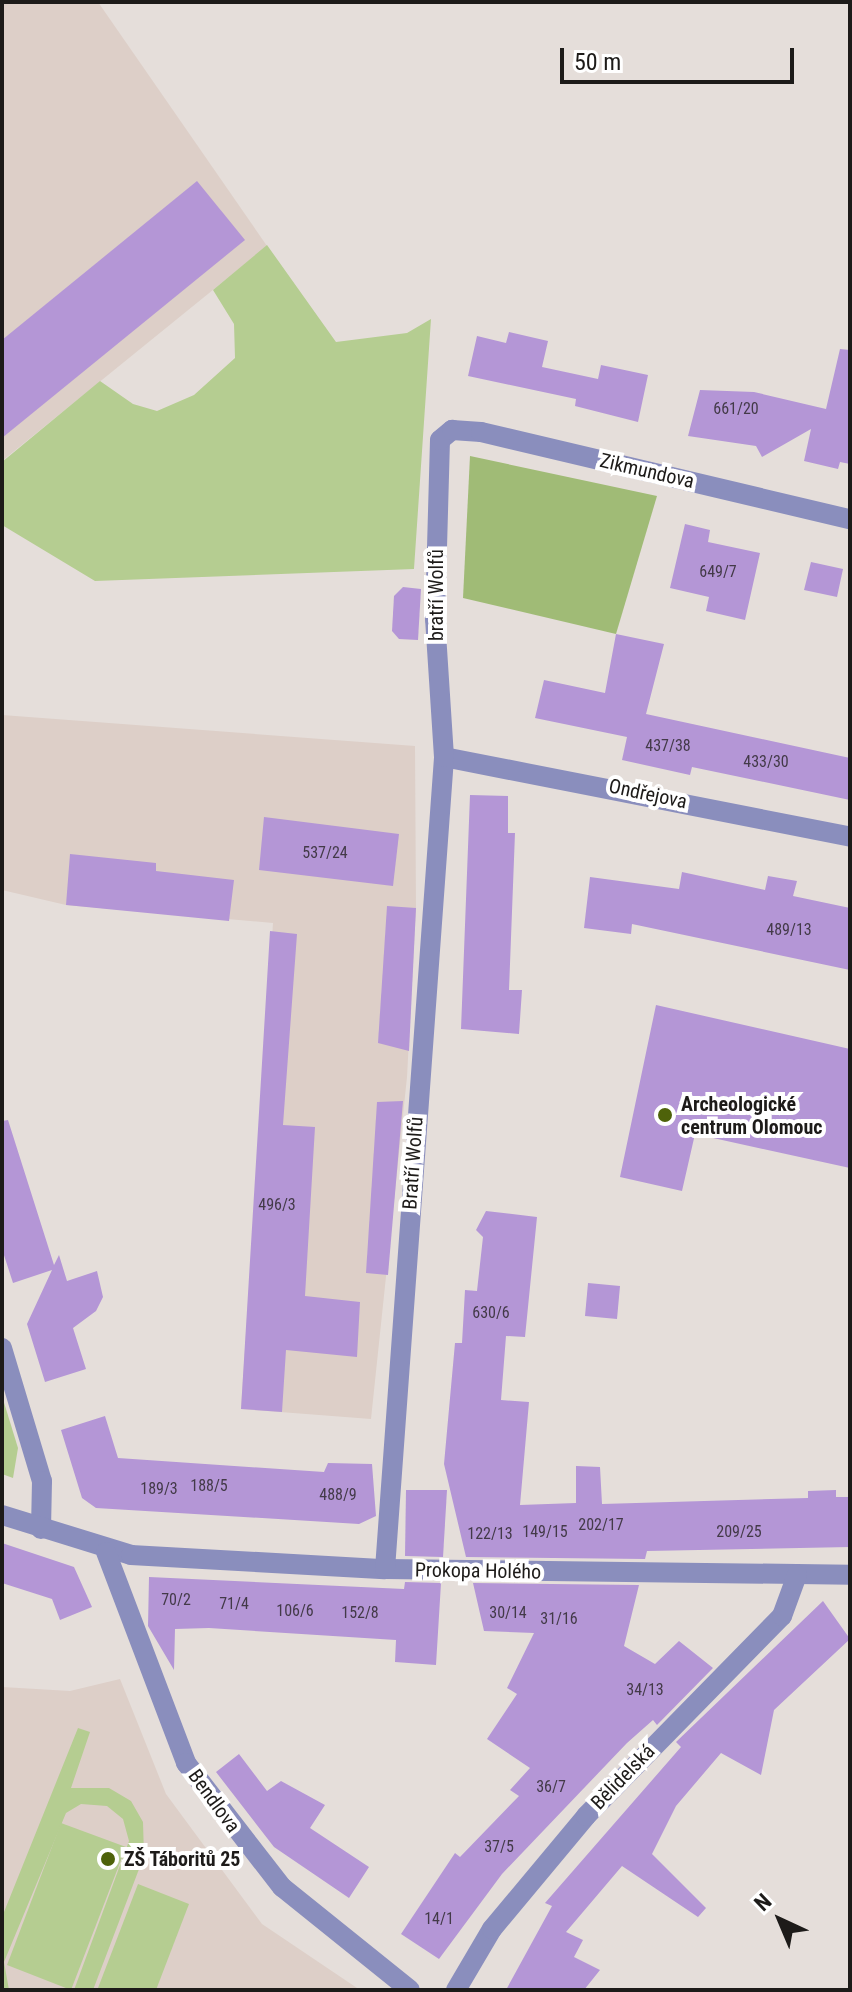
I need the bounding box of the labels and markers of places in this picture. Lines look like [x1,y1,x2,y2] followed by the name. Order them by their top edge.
[681,1092,823,1139] place label: Archeologické centrum Olomouc
[656,1106,674,1124] marker: Archeologické centrum Olomouc
[124,1847,241,1871] place label: ZŠ Táboritů 25
[99,1850,117,1868] marker: ZŠ Táboritů 25

